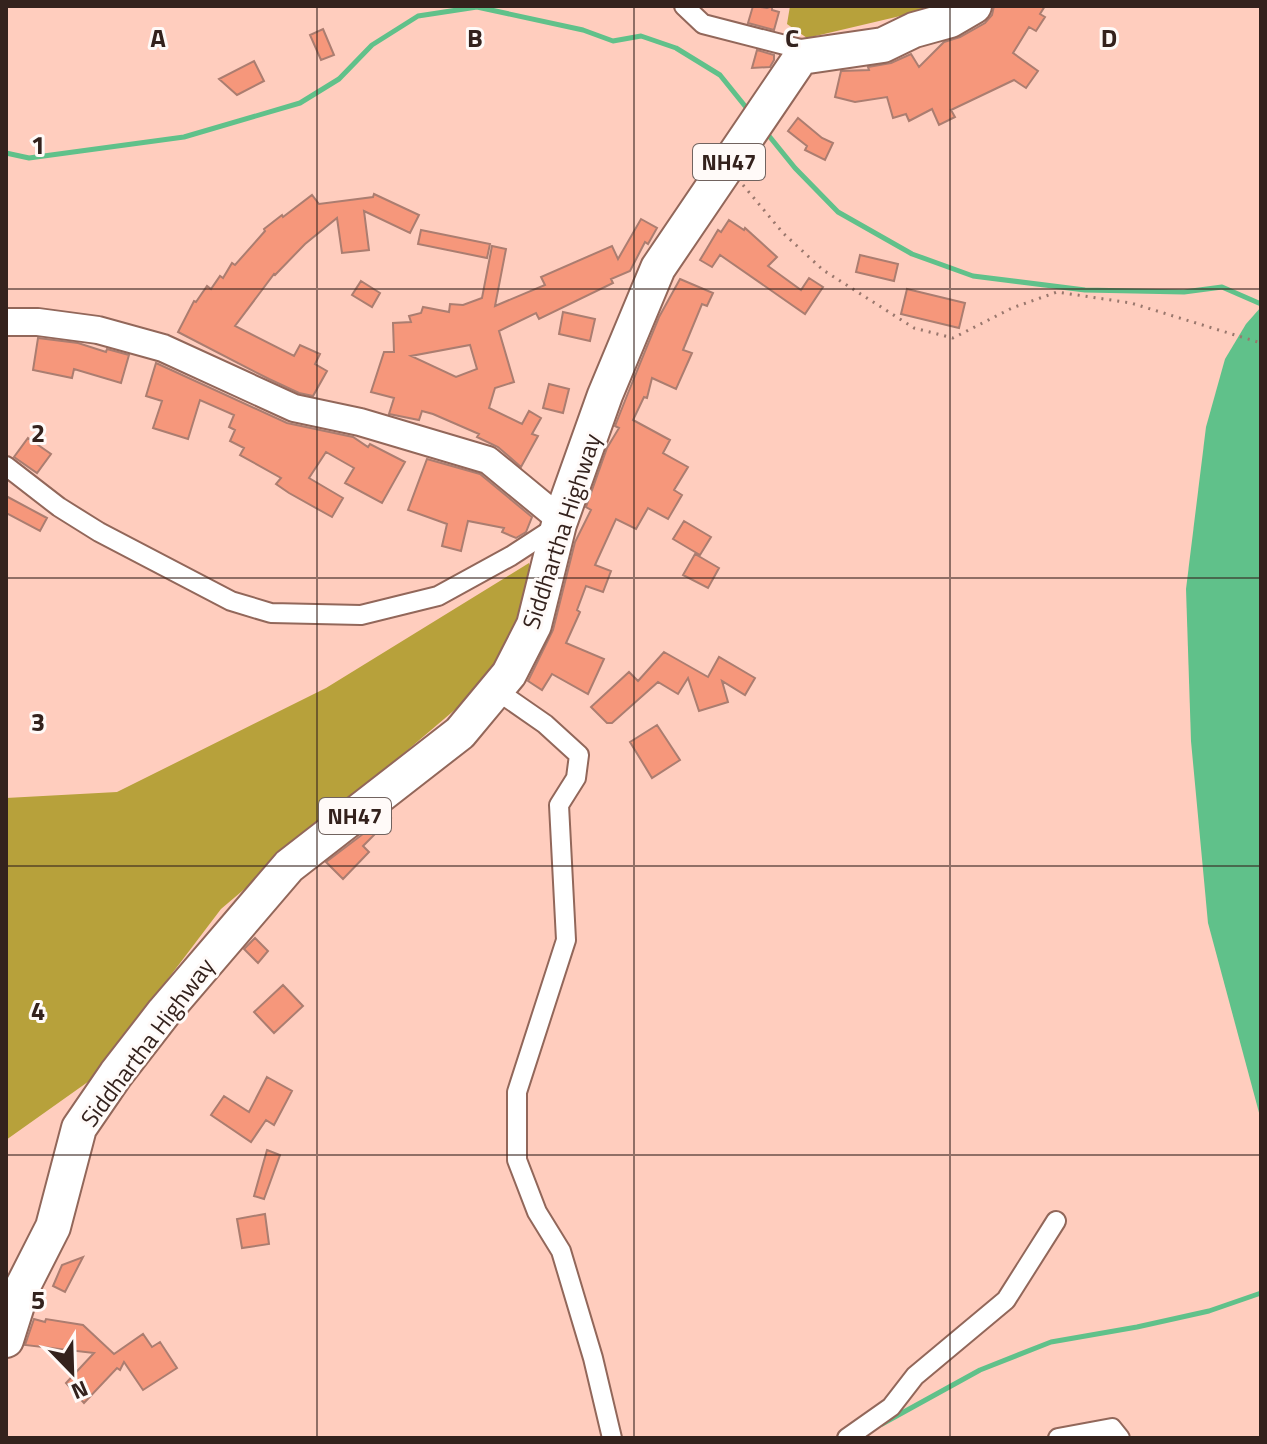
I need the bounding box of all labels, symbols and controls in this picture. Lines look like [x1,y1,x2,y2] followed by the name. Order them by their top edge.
[150,18,166,57] text: A
[467,18,483,57] text: B
[785,18,799,57] text: C
[1101,18,1117,57] text: D
[31,125,45,164] text: 1
[693,144,765,180] road number: NH47
[31,413,45,452] text: 2
[512,428,610,633] street label: Siddhartha Highway
[31,702,45,741] text: 3
[319,798,391,834] road number: NH47
[71,949,223,1134] street label: Siddhartha Highway
[31,991,45,1030] text: 4
[31,1280,45,1319] text: 5
[32,1332,112,1412] north arrow
[66,1372,93,1409] text: N

